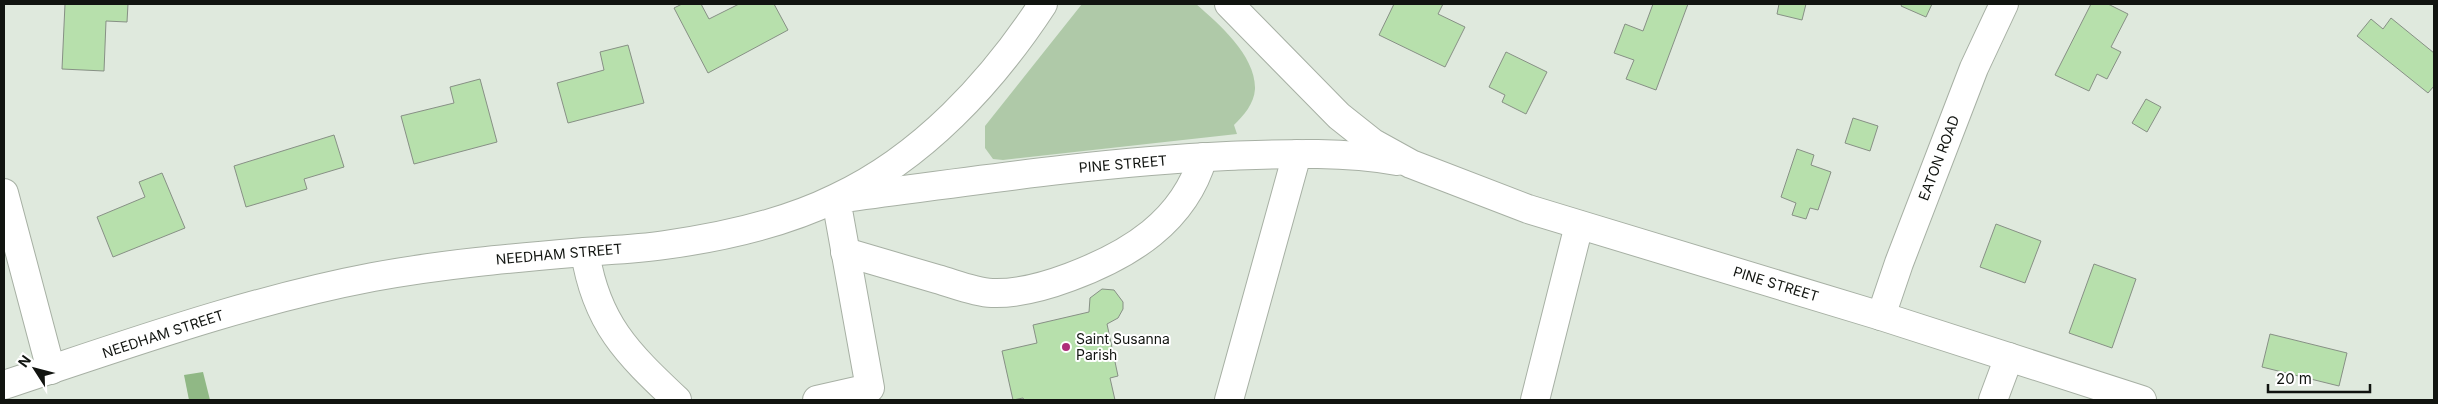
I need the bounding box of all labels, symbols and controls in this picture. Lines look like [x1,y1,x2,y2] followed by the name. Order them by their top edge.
[1915,113,1963,203] street label: EATON ROAD
[1078,151,1168,176] street label: PINE STREET
[495,239,623,268] street label: NEEDHAM STREET
[1731,262,1821,305] street label: PINE STREET
[100,306,226,361] street label: NEEDHAM STREET
[1076,330,1170,363] place label: Saint Susanna Parish
[1060,341,1072,353] marker: Saint Susanna Parish
[10,344,60,394] north arrow
[14,352,34,370] text: N
[2268,362,2370,394] scale bar
[2276,369,2312,388] text: 20 m

